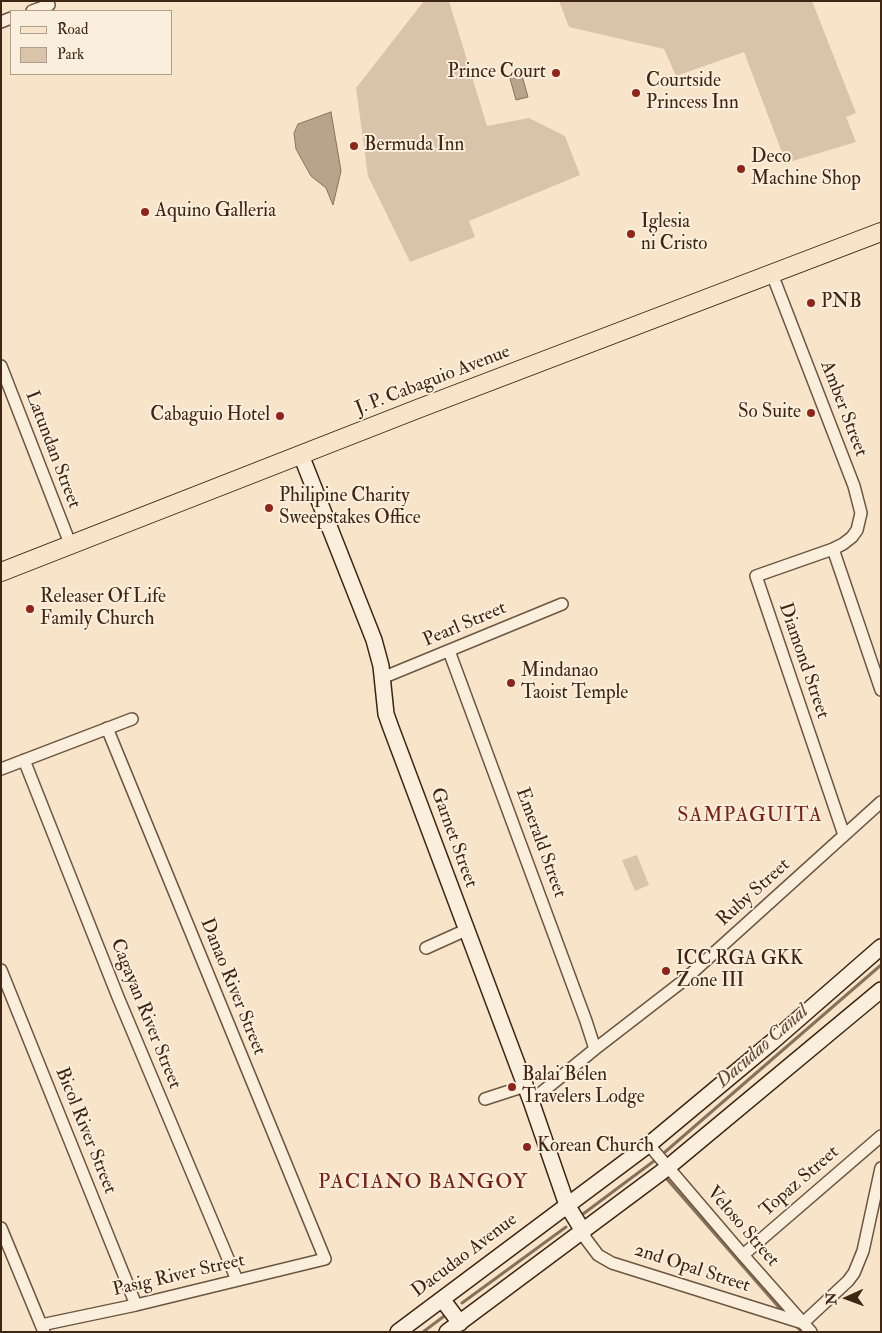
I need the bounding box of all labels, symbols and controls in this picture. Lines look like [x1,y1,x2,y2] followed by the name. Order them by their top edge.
[10,10,172,75] legend
[57,20,88,39] text: Road
[57,45,84,64] text: Park
[447,62,546,84] place label: Prince Court
[550,67,562,79] marker: Prince Court
[646,71,739,115] place label: Courtside Princess Inn
[630,87,642,99] marker: Courtside Princess Inn
[364,135,464,157] place label: Bermuda Inn
[348,140,360,152] marker: Bermuda Inn
[751,147,861,191] place label: Deco Machine Shop
[735,163,747,175] marker: Deco Machine Shop
[155,201,276,223] place label: Aquino Galleria
[139,206,151,218] marker: Aquino Galleria
[641,212,707,256] place label: Iglesia ni Cristo
[625,228,637,240] marker: Iglesia ni Cristo
[821,292,862,314] place label: PNB
[805,297,817,309] marker: PNB
[352,341,514,421] street label: J. P. Cabaguio Avenue
[814,358,872,460] street label: Amber Street
[19,388,85,512] street label: Latundan Street
[738,402,801,424] place label: So Suite
[150,405,270,427] place label: Cabaguio Hotel
[805,407,817,419] marker: So Suite
[274,410,286,422] marker: Cabaguio Hotel
[279,486,421,530] place label: Philipine Charity Sweepstakes Office
[263,502,275,514] marker: Philipine Charity Sweepstakes Office
[40,587,166,631] place label: Releaser Of Life Family Church
[420,597,510,653] street label: Pearl Street
[773,600,833,722] street label: Diamond Street
[24,603,36,615] marker: Releaser Of Life Family Church
[521,661,628,705] place label: Mindanao Taoist Temple
[505,677,517,689] marker: Mindanao Taoist Temple
[424,785,482,891] street label: Garnet Street
[510,785,570,901] street label: Emerald Street
[676,805,824,829] district label: SAMPAGUITA
[713,854,795,932] street label: Ruby Street
[194,915,270,1059] street label: Danao River Street
[104,936,186,1092] street label: Cagayan River Street
[676,949,803,993] place label: ICC RGA GKK Zone III
[660,965,672,977] marker: ICC RGA GKK Zone III
[712,1000,814,1094] water label: Dacudao Canal
[49,1064,121,1198] street label: Bicol River Street
[522,1065,645,1109] place label: Balai Belen Travelers Lodge
[506,1081,518,1093] marker: Balai Belen Travelers Lodge
[537,1136,654,1158] place label: Korean Church
[521,1141,533,1153] marker: Korean Church
[756,1142,844,1222] street label: Topaz Street
[316,1170,530,1196] district label: PACIANO BANGOY
[701,1182,783,1272] street label: Veloso Street
[408,1209,522,1303] street label: Dacudao Avenue
[631,1240,753,1298] street label: 2nd Opal Street
[111,1250,247,1302] street label: Pasig River Street
[822,1273,872,1323] north arrow
[823,1292,840,1305] text: N

